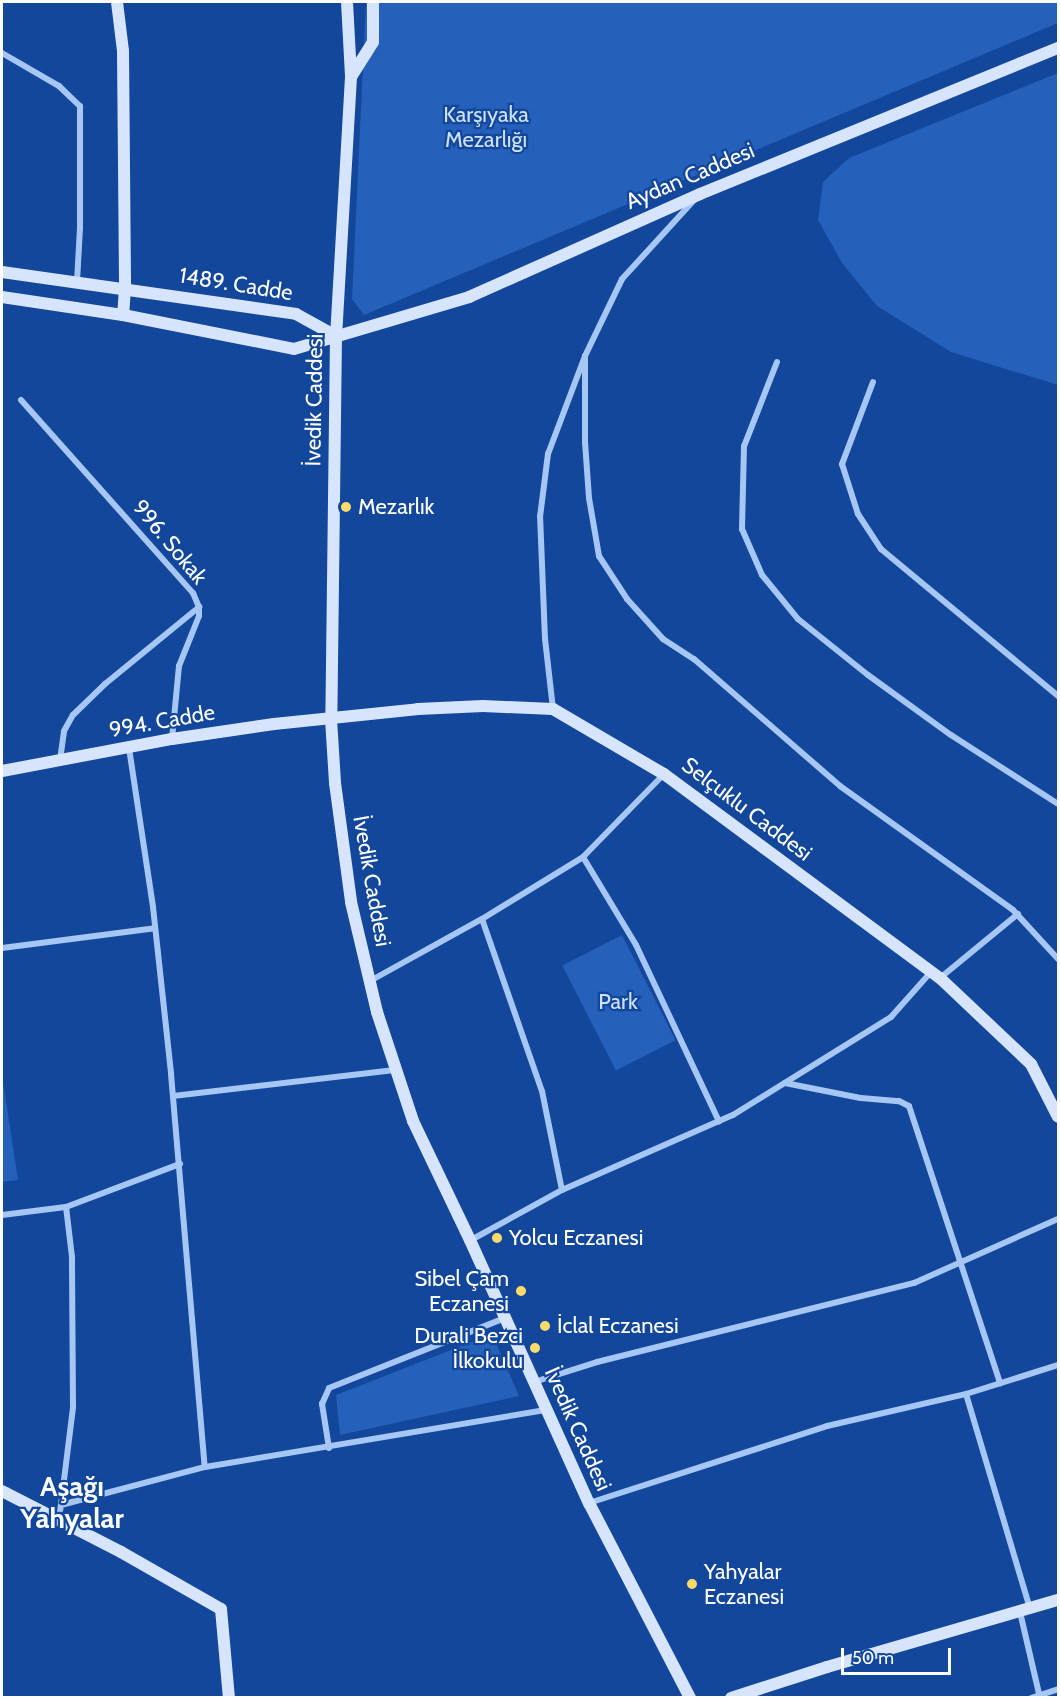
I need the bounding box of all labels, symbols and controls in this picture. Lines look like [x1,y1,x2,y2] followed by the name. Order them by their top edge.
[443,101,529,152] park label: Karşıyaka Mezarlığı
[622,137,758,215] street label: Aydan Caddesi
[177,262,295,306] street label: 1489. Cadde
[300,333,328,467] street label: İvedik Caddesi
[127,494,213,590] street label: 996. Sokak
[358,494,434,520] place label: Mezarlık
[339,500,353,514] marker: Mezarlık
[107,699,217,743] street label: 994. Cadde
[677,752,817,866] street label: Selçuklu Caddesi
[347,813,397,949] street label: İvedik Caddesi
[598,989,638,1015] park label: Park
[509,1225,643,1251] place label: Yolcu Eczanesi
[490,1231,504,1245] marker: Yolcu Eczanesi
[415,1265,509,1316] place label: Sibel Çam Eczanesi
[514,1284,528,1298] marker: Sibel Çam Eczanesi
[557,1313,679,1339] place label: İclal Eczanesi
[538,1319,552,1333] marker: İclal Eczanesi
[414,1322,523,1374] place label: Durali Bezci İlkokulu
[528,1341,542,1355] marker: Durali Bezci İlkokulu
[539,1363,617,1495] street label: İvedik Caddesi
[20,1469,124,1535] district label: Aşağı Yahyalar
[704,1558,784,1610] place label: Yahyalar Eczanesi
[685,1577,699,1591] marker: Yahyalar Eczanesi
[844,1636,954,1674] scale bar
[852,1647,894,1669] text: 50 m

